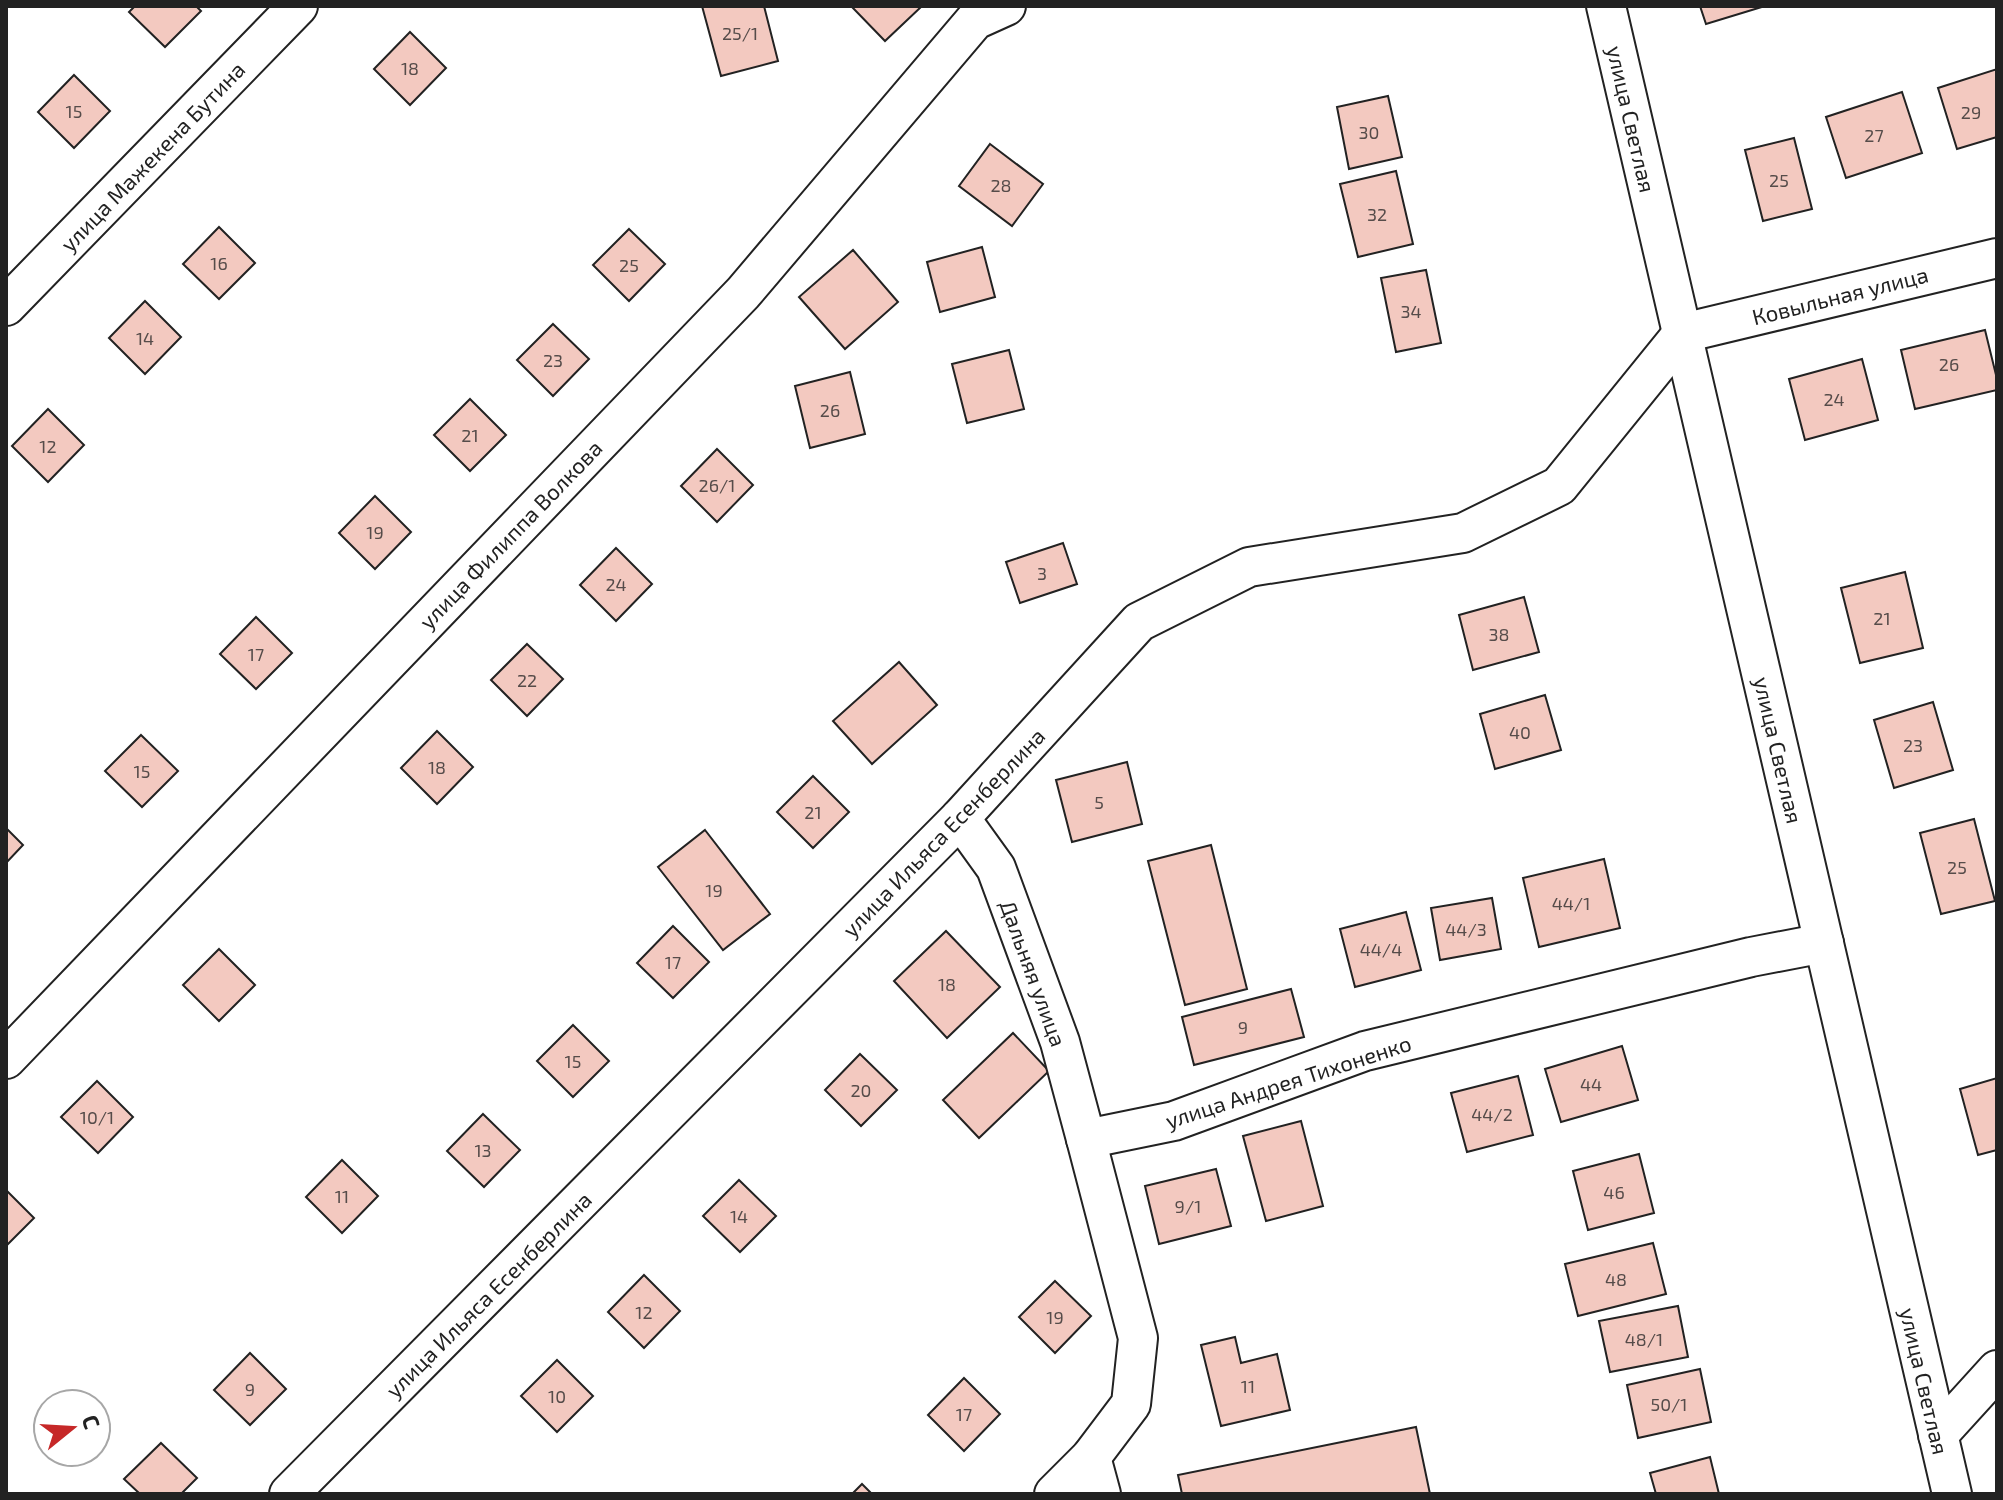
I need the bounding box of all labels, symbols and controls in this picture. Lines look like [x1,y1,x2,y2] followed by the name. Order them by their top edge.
[722,22,758,44] house number: 25/1
[1602,43,1662,195] street label: улица Светлая
[55,56,250,257] street label: улица Мажекена Бутина
[401,57,419,79] house number: 18
[66,100,82,122] house number: 15
[1961,101,1981,123] house number: 29
[1359,121,1379,143] house number: 30
[1864,124,1884,146] house number: 27
[1769,169,1789,191] house number: 25
[990,174,1012,196] house number: 28
[1367,203,1387,225] house number: 32
[210,252,228,274] house number: 16
[619,254,639,276] house number: 25
[1749,261,1931,330] street label: Ковыльная улица
[1400,300,1422,322] house number: 34
[136,327,154,349] house number: 14
[543,349,563,371] house number: 23
[1939,353,1959,375] house number: 26
[1823,388,1845,410] house number: 24
[820,399,840,421] house number: 26
[461,424,479,446] house number: 21
[413,434,608,634] street label: улица Филиппа Волкова
[39,435,57,457] house number: 12
[699,474,735,496] house number: 26/1
[366,521,384,543] house number: 19
[1037,562,1047,584] house number: 3
[605,573,627,595] house number: 24
[1873,607,1891,629] house number: 21
[1489,623,1509,645] house number: 38
[248,643,264,665] house number: 17
[517,669,537,691] house number: 22
[1749,674,1809,826] street label: улица Светлая
[1509,721,1531,743] house number: 40
[836,722,1050,942] street label: улица Ильяса Есенберлина
[1903,734,1923,756] house number: 23
[428,756,446,778] house number: 18
[134,760,150,782] house number: 15
[1094,791,1104,813] house number: 5
[804,801,822,823] house number: 21
[1947,856,1967,878] house number: 25
[705,879,723,901] house number: 19
[1552,892,1590,914] house number: 44/1
[994,896,1073,1050] street label: Дальняя улица
[1445,918,1487,940] house number: 44/3
[1360,938,1402,960] house number: 44/4
[665,951,681,973] house number: 17
[938,973,956,995] house number: 18
[1238,1016,1248,1038] house number: 9
[1162,1029,1414,1134] street label: улица Андрея Тихоненко
[565,1050,581,1072] house number: 15
[1580,1073,1602,1095] house number: 44
[851,1079,871,1101] house number: 20
[1471,1103,1513,1125] house number: 44/2
[80,1106,114,1128] house number: 10/1
[474,1139,492,1161] house number: 13
[1603,1181,1625,1203] house number: 46
[335,1185,349,1207] house number: 11
[380,1186,597,1403] street label: улица Ильяса Есенберлина
[1175,1195,1201,1217] house number: 9/1
[730,1205,748,1227] house number: 14
[1605,1268,1627,1290] house number: 48
[635,1301,653,1323] house number: 12
[1895,1305,1955,1457] street label: улица Светлая
[1046,1306,1064,1328] house number: 19
[1625,1328,1663,1350] house number: 48/1
[1241,1375,1255,1397] house number: 11
[245,1378,255,1400] house number: 9
[548,1385,566,1407] house number: 10
[32,1388,112,1468] north arrow
[1651,1393,1687,1415] house number: 50/1
[956,1403,972,1425] house number: 17
[78,1411,106,1432] text: С

